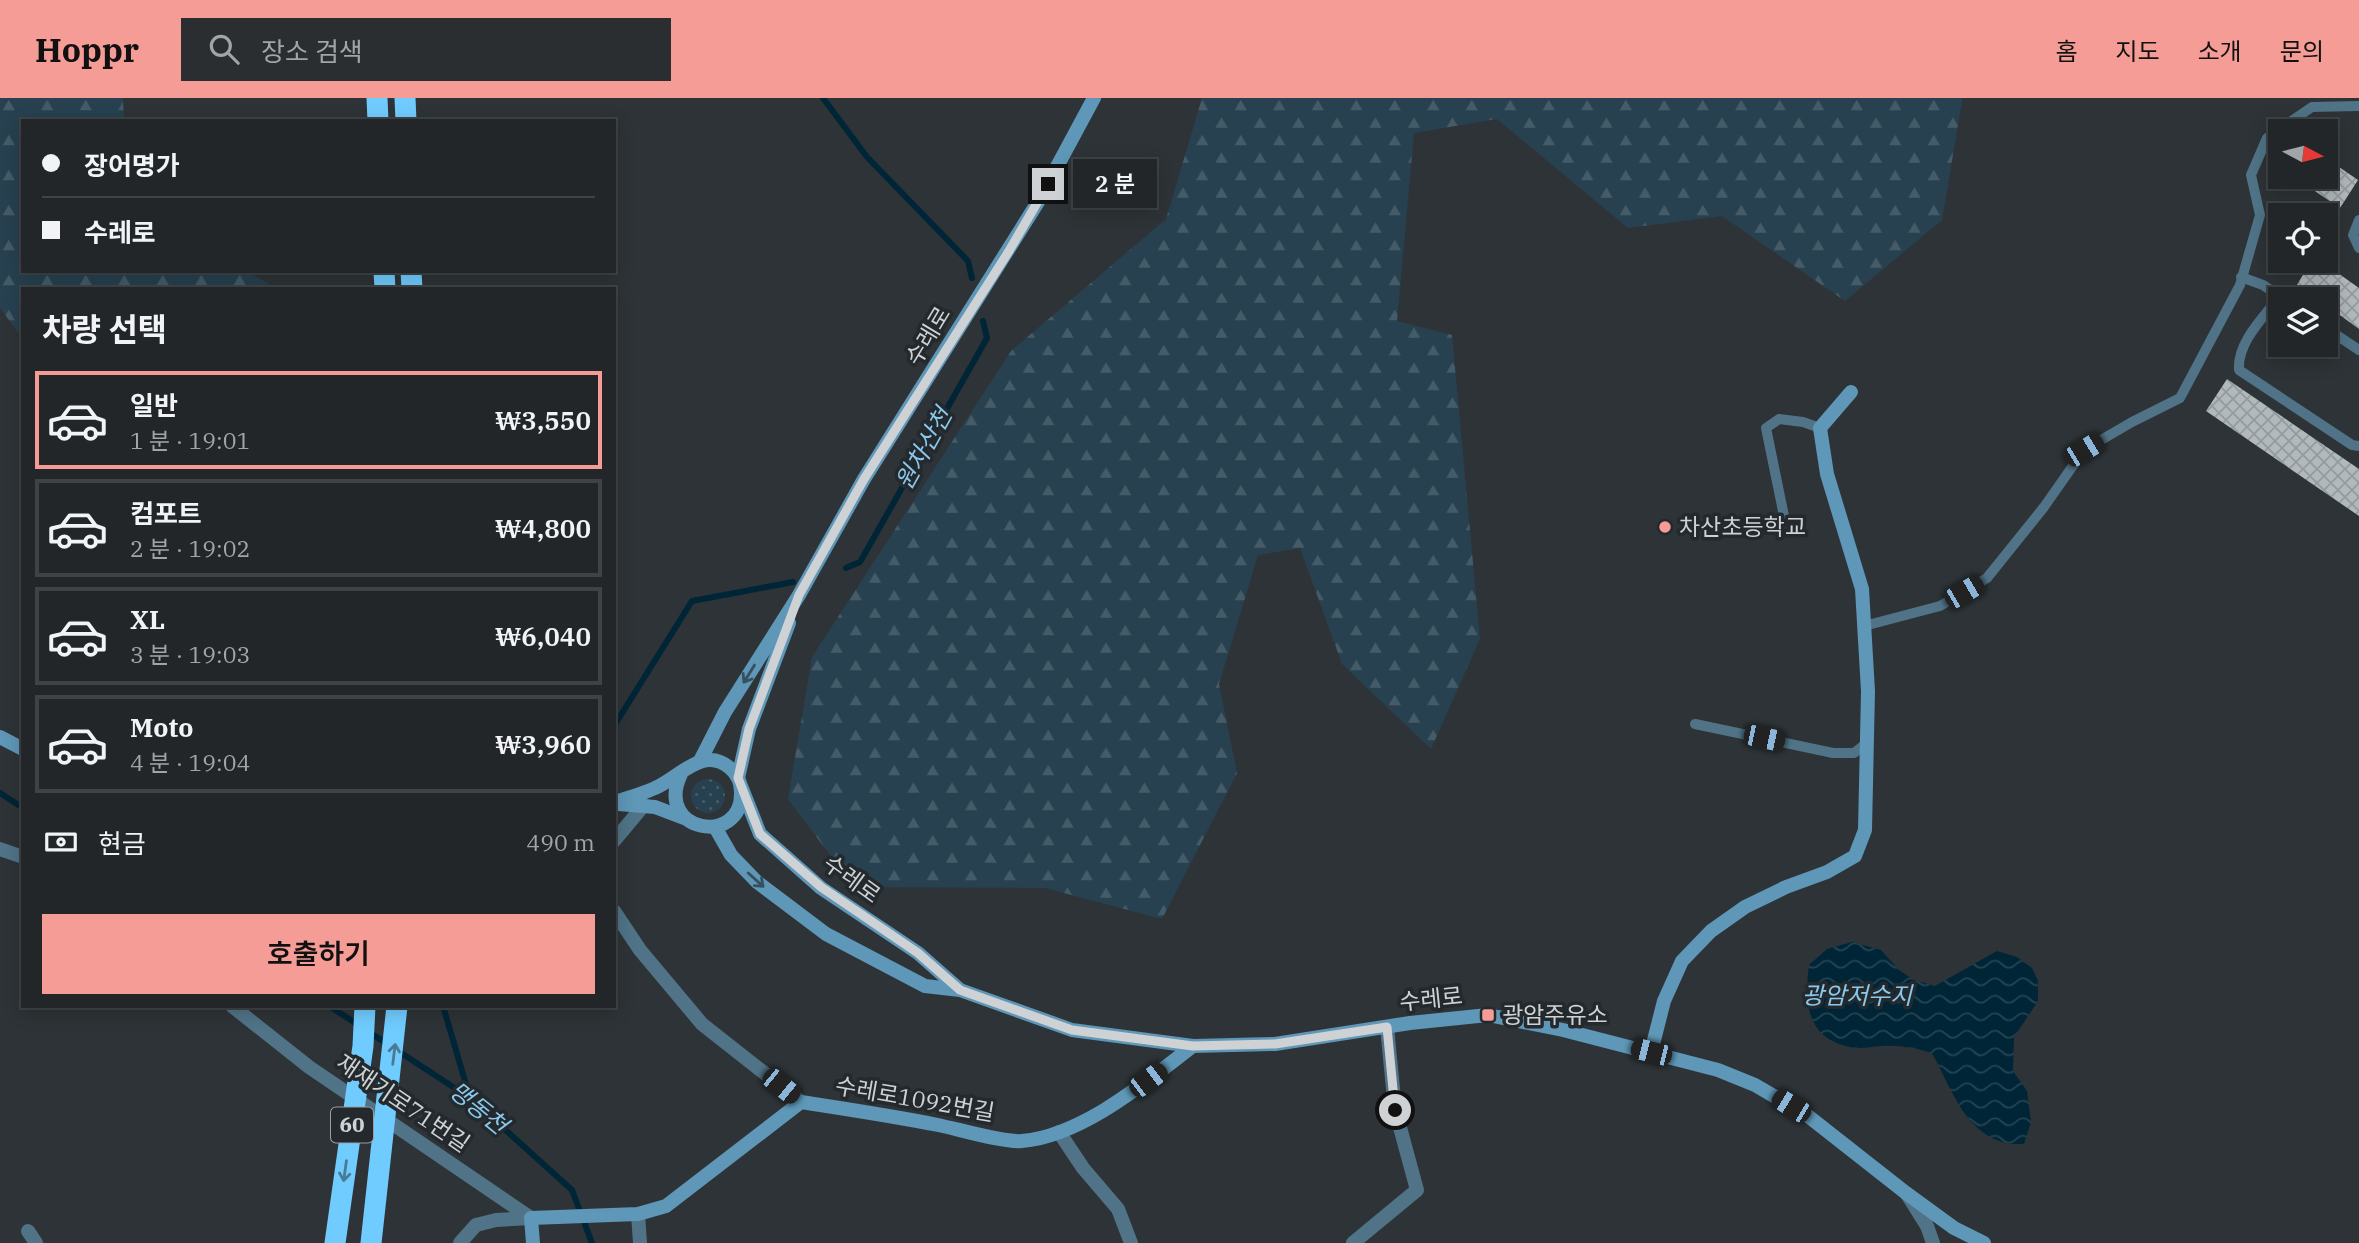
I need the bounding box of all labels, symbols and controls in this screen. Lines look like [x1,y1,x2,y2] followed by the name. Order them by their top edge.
[181,18,671,81] search box
[35,28,139,71] text: Hoppr
[205,30,243,68] icon: search
[261,34,363,68] text: 장소 검색
[2055,35,2077,67] text: 홈
[2115,35,2160,67] text: 지도
[2198,35,2242,67] text: 소개
[2280,35,2324,67] text: 문의
[2268,119,2338,189] north arrow
[2268,119,2338,357] map controls
[84,148,180,182] text: 장어명가
[1072,160,1156,208] callout: 2 분
[1032,168,1064,200] route end
[1095,168,1135,198] text: 2 분
[2268,203,2338,273] button: locate
[84,215,156,249] text: 수레로
[2268,287,2338,357] button: layers
[898,301,956,370] street label: 수레로
[42,308,167,350] text: 차량 선택
[130,388,178,422] text: 일반
[46,389,109,452] icon: car
[888,400,960,495] water label: 원차산천
[495,403,591,437] text: ₩3,550
[130,425,250,455] text: 1 분 · 19:01
[2061,430,2108,470] car
[130,496,202,530] text: 컴포트
[46,497,109,560] icon: car
[495,511,591,545] text: ₩4,800
[1679,511,1806,541] place label: 차산초등학교
[1657,519,1673,535] marker: 차산초등학교
[130,533,250,563] text: 2 분 · 19:02
[1941,572,1988,612] car
[130,602,165,636] text: XL
[46,605,109,668] icon: car
[495,619,591,653] text: ₩6,040
[130,639,250,669] text: 3 분 · 19:03
[742,663,756,683] one-way arrow
[130,710,193,744] text: Moto
[46,713,109,776] icon: car
[1742,723,1787,753] car
[495,727,591,761] text: ₩3,960
[130,747,250,777] text: 4 분 · 19:04
[42,823,80,861] icon: cash
[98,826,146,860] text: 현금
[526,827,595,857] text: 490 m
[818,847,887,909] street label: 수레로
[747,872,765,888] one-way arrow
[42,914,595,994] button: 호출하기
[1802,979,1914,1011] water label: 광암저수지
[1398,980,1464,1016] street label: 수레로
[1502,999,1608,1029] place label: 광암주유소
[1480,1007,1496,1023] marker: 광암주유소
[1629,1037,1674,1067] car
[387,1043,400,1065] one-way arrow
[331,1047,476,1158] street label: 재재기로71번길
[1125,1059,1172,1101] car
[759,1065,804,1107] car
[833,1069,997,1127] street label: 수레로1092번길
[443,1074,517,1142] water label: 맹동천
[1768,1086,1815,1126] car
[1379,1094,1411,1126] route start
[331,1108,373,1142] road number: 60
[339,1159,352,1182] one-way arrow

